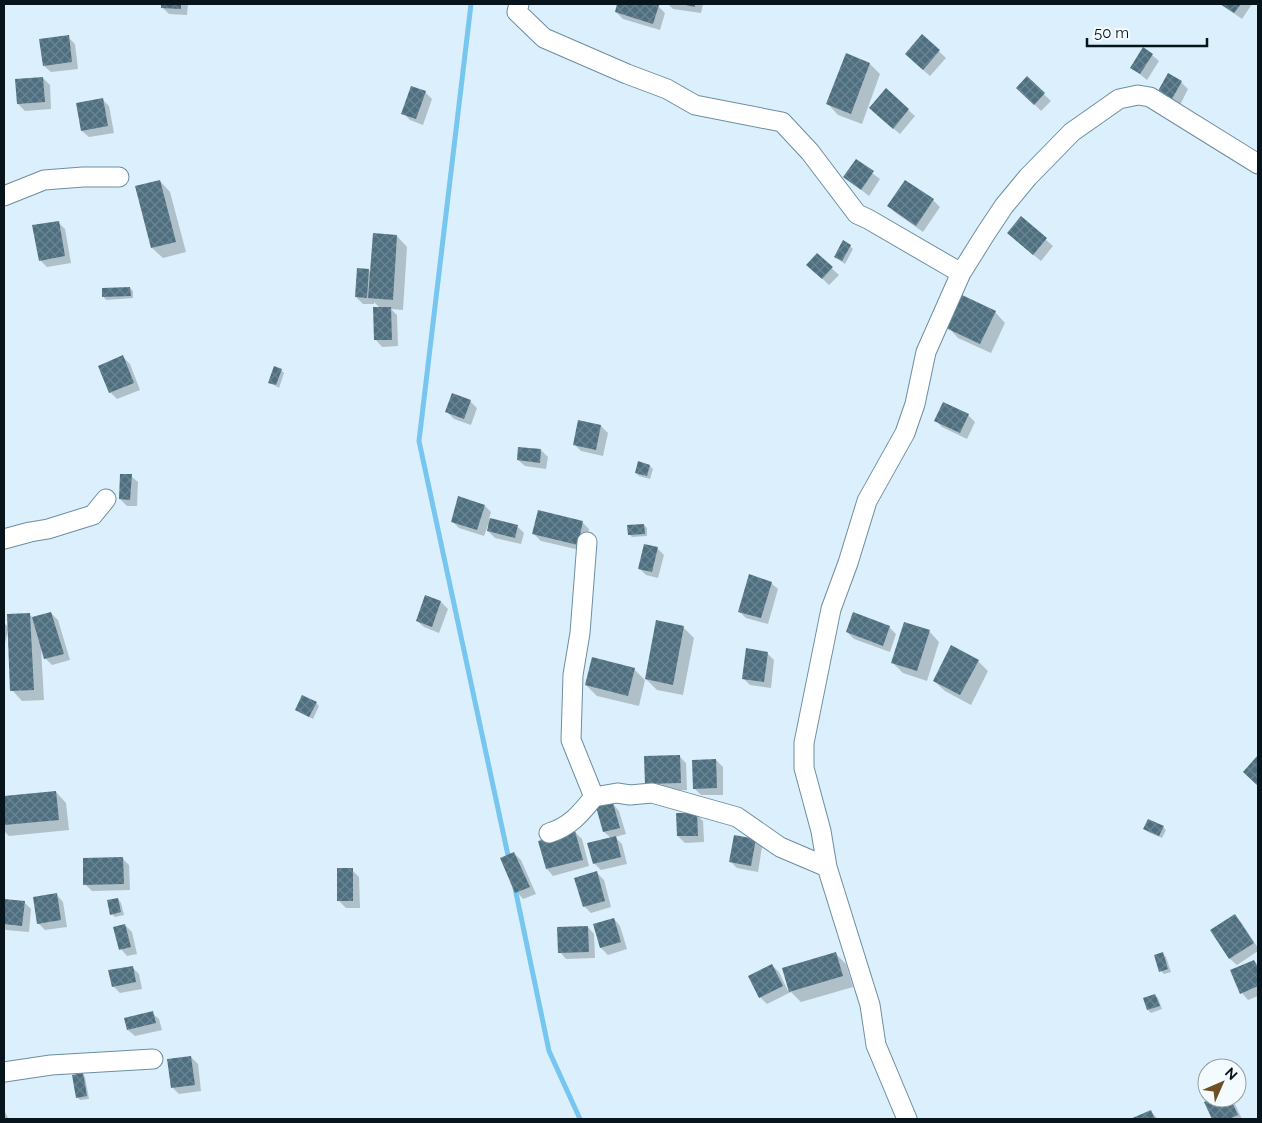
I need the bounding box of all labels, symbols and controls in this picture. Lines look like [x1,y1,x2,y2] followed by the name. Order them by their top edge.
[1087,15,1207,47] scale bar
[1094,24,1129,42] text: 50 m
[1197,1058,1247,1108] north arrow
[1222,1064,1241,1083] text: N

